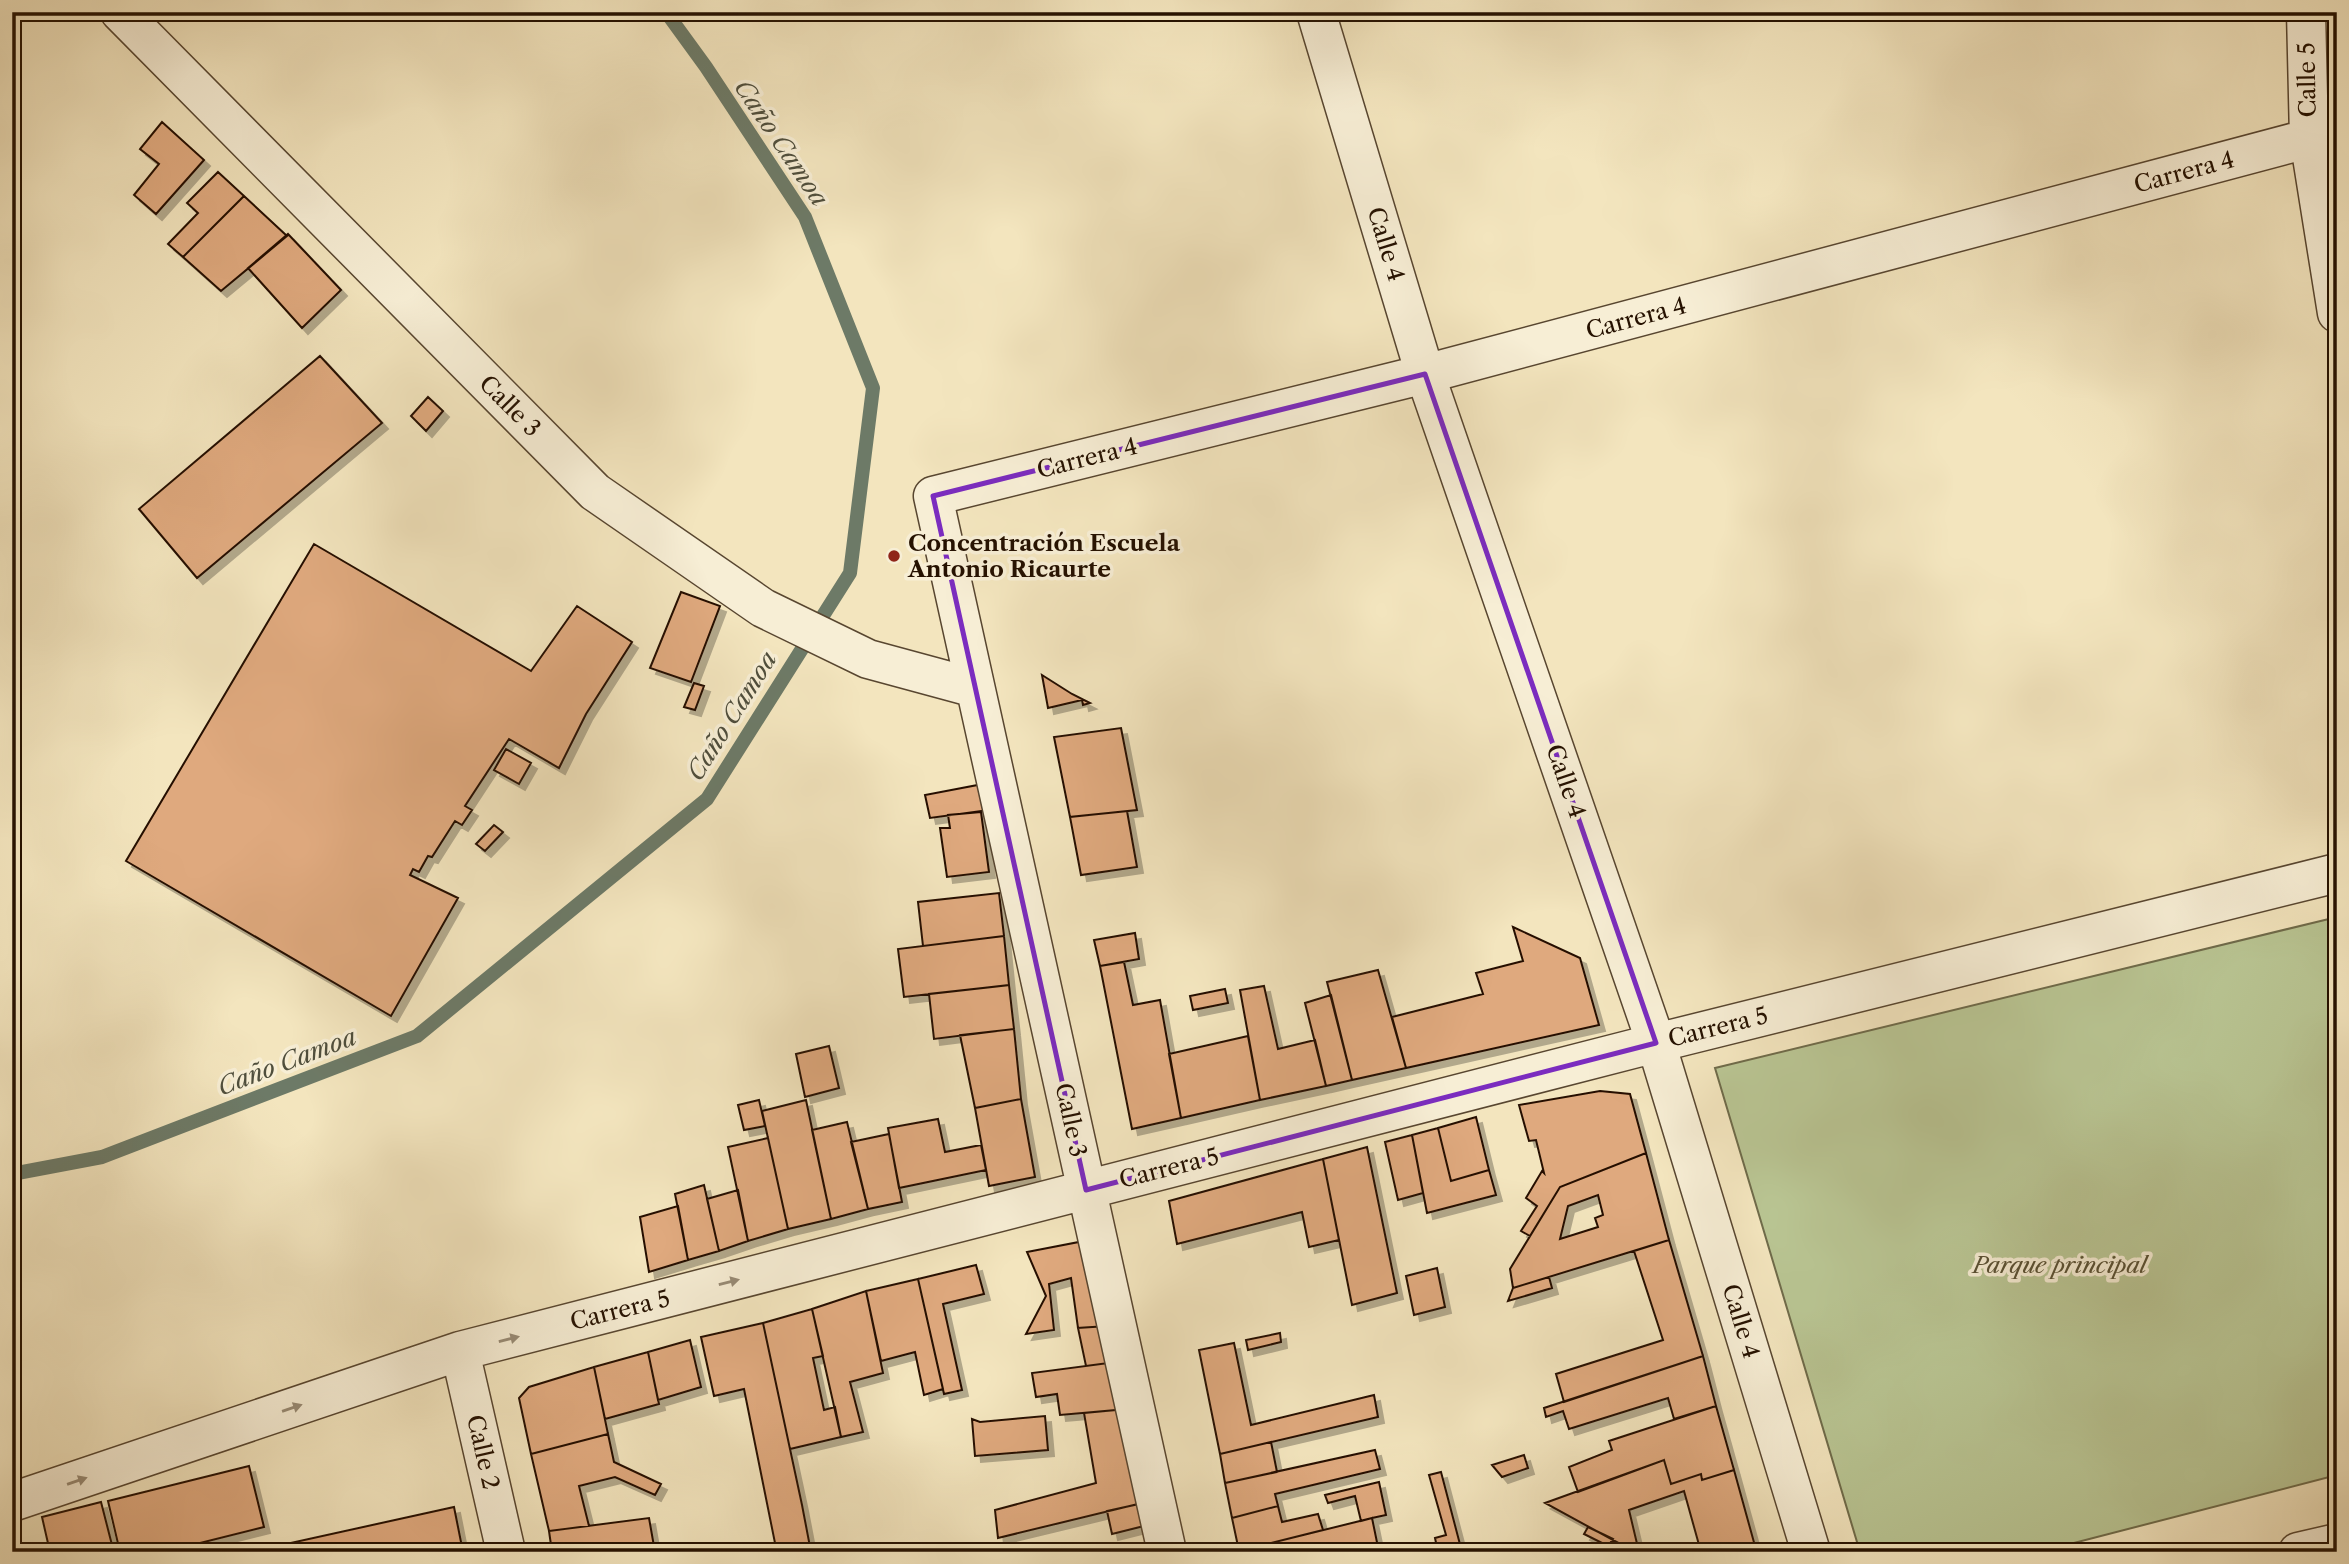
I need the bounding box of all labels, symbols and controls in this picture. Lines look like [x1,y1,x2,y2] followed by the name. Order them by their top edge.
[2292,42,2322,118] street label: Calle 5
[729,74,834,211] water label: Caño Camoa
[2131,145,2237,199] street label: Carrera 4
[1362,204,1410,284] street label: Calle 4
[1583,291,1689,345] street label: Carrera 4
[474,370,546,442] street label: Calle 3
[1034,432,1140,484] street label: Carrera 4
[907,529,1181,583] place label: Concentración Escuela Antonio Ricaurte
[886,548,902,564] marker: Concentración Escuela Antonio Ricaurte
[681,646,783,785] water label: Caño Camoa
[1540,741,1592,821] street label: Calle 4
[1665,1001,1771,1053] street label: Carrera 5
[213,1022,360,1101] water label: Caño Camoa
[1049,1080,1093,1160] street label: Calle 3
[1116,1142,1222,1194] street label: Carrera 5
[1971,1251,2150,1279] park label: Parque principal
[718,1276,740,1287] one-way arrow
[1717,1281,1765,1361] street label: Calle 4
[567,1284,673,1336] street label: Carrera 5
[499,1333,520,1343] one-way arrow
[282,1402,303,1413] one-way arrow
[461,1412,505,1492] street label: Calle 2
[67,1475,88,1486] one-way arrow

